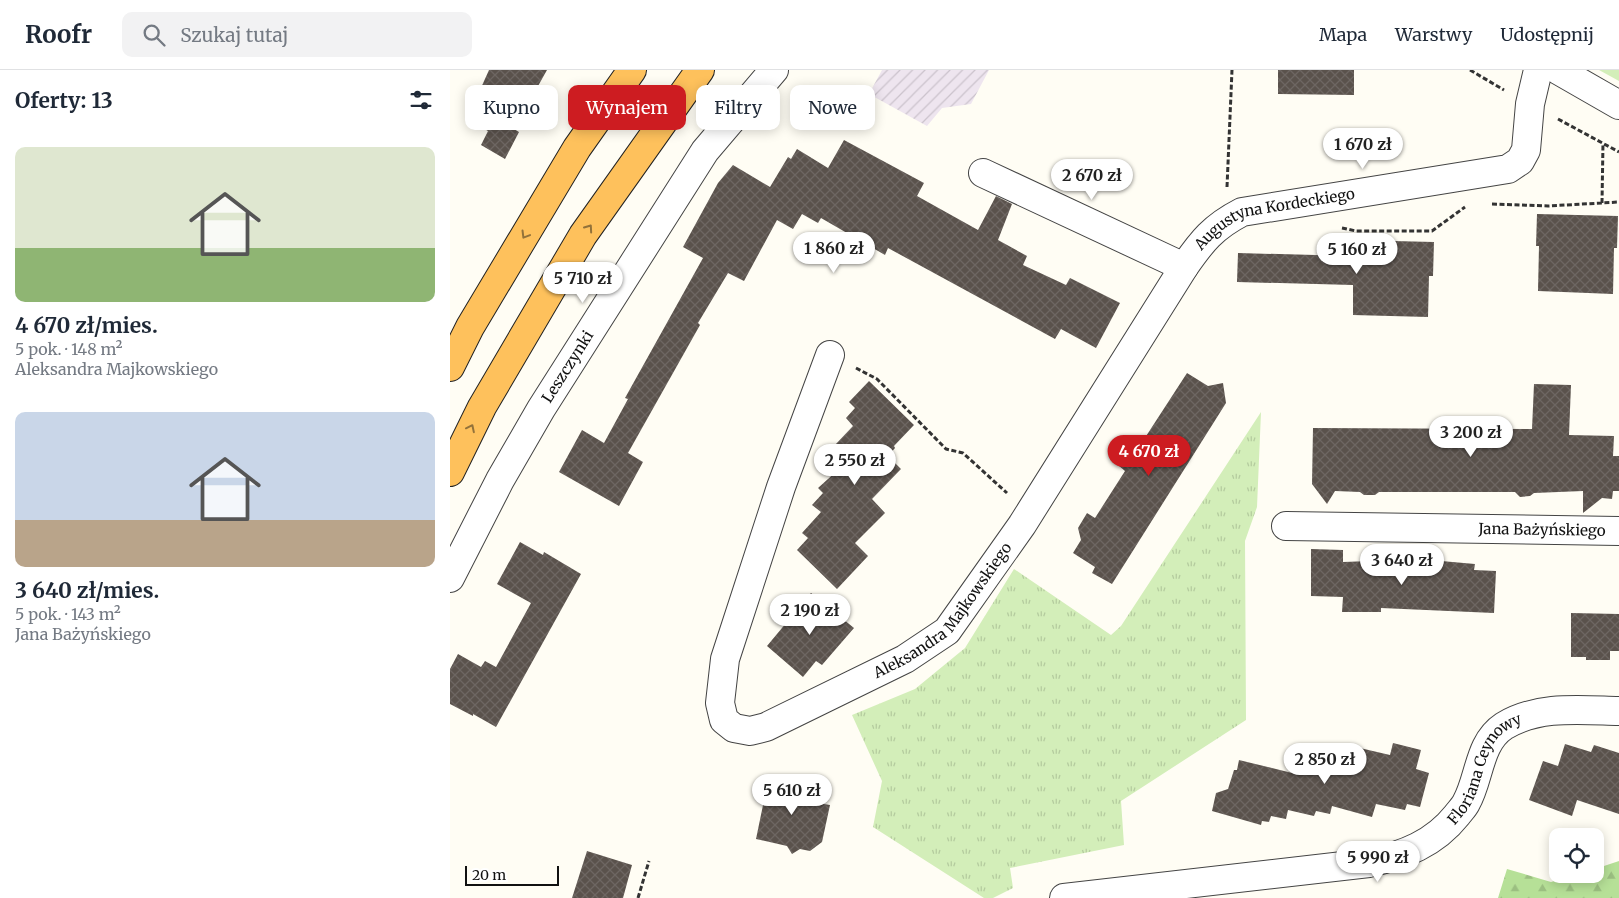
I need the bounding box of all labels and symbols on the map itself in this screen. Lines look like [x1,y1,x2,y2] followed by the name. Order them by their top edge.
[1311,128,1415,170] pin: 1 670 zł
[1040,158,1144,201] pin: 2 670 zł
[1189,184,1356,254] street label: Augustyna Kordeckiego
[583,224,592,234] one-way arrow
[521,230,531,239] one-way arrow
[782,232,886,274] pin: 1 860 zł
[1305,232,1409,275] pin: 5 160 zł
[531,262,635,304] pin: 5 710 zł
[537,327,597,406] street label: Leszczynki
[1419,416,1523,458] pin: 3 200 zł
[465,425,475,434] one-way arrow
[1097,434,1201,477] pin: 4 670 zł
[803,444,907,486] pin: 2 550 zł
[1477,519,1606,540] street label: Jana Bażyńskiego
[869,539,1016,682] street label: Aleksandra Majkowskiego
[1350,544,1454,586] pin: 3 640 zł
[758,594,862,636] pin: 2 190 zł
[1443,709,1524,828] street label: Floriana Ceynowy
[1273,742,1377,785] pin: 2 850 zł
[740,774,844,816] pin: 5 610 zł
[1326,840,1430,883] pin: 5 990 zł
[465,863,559,886] scale bar

